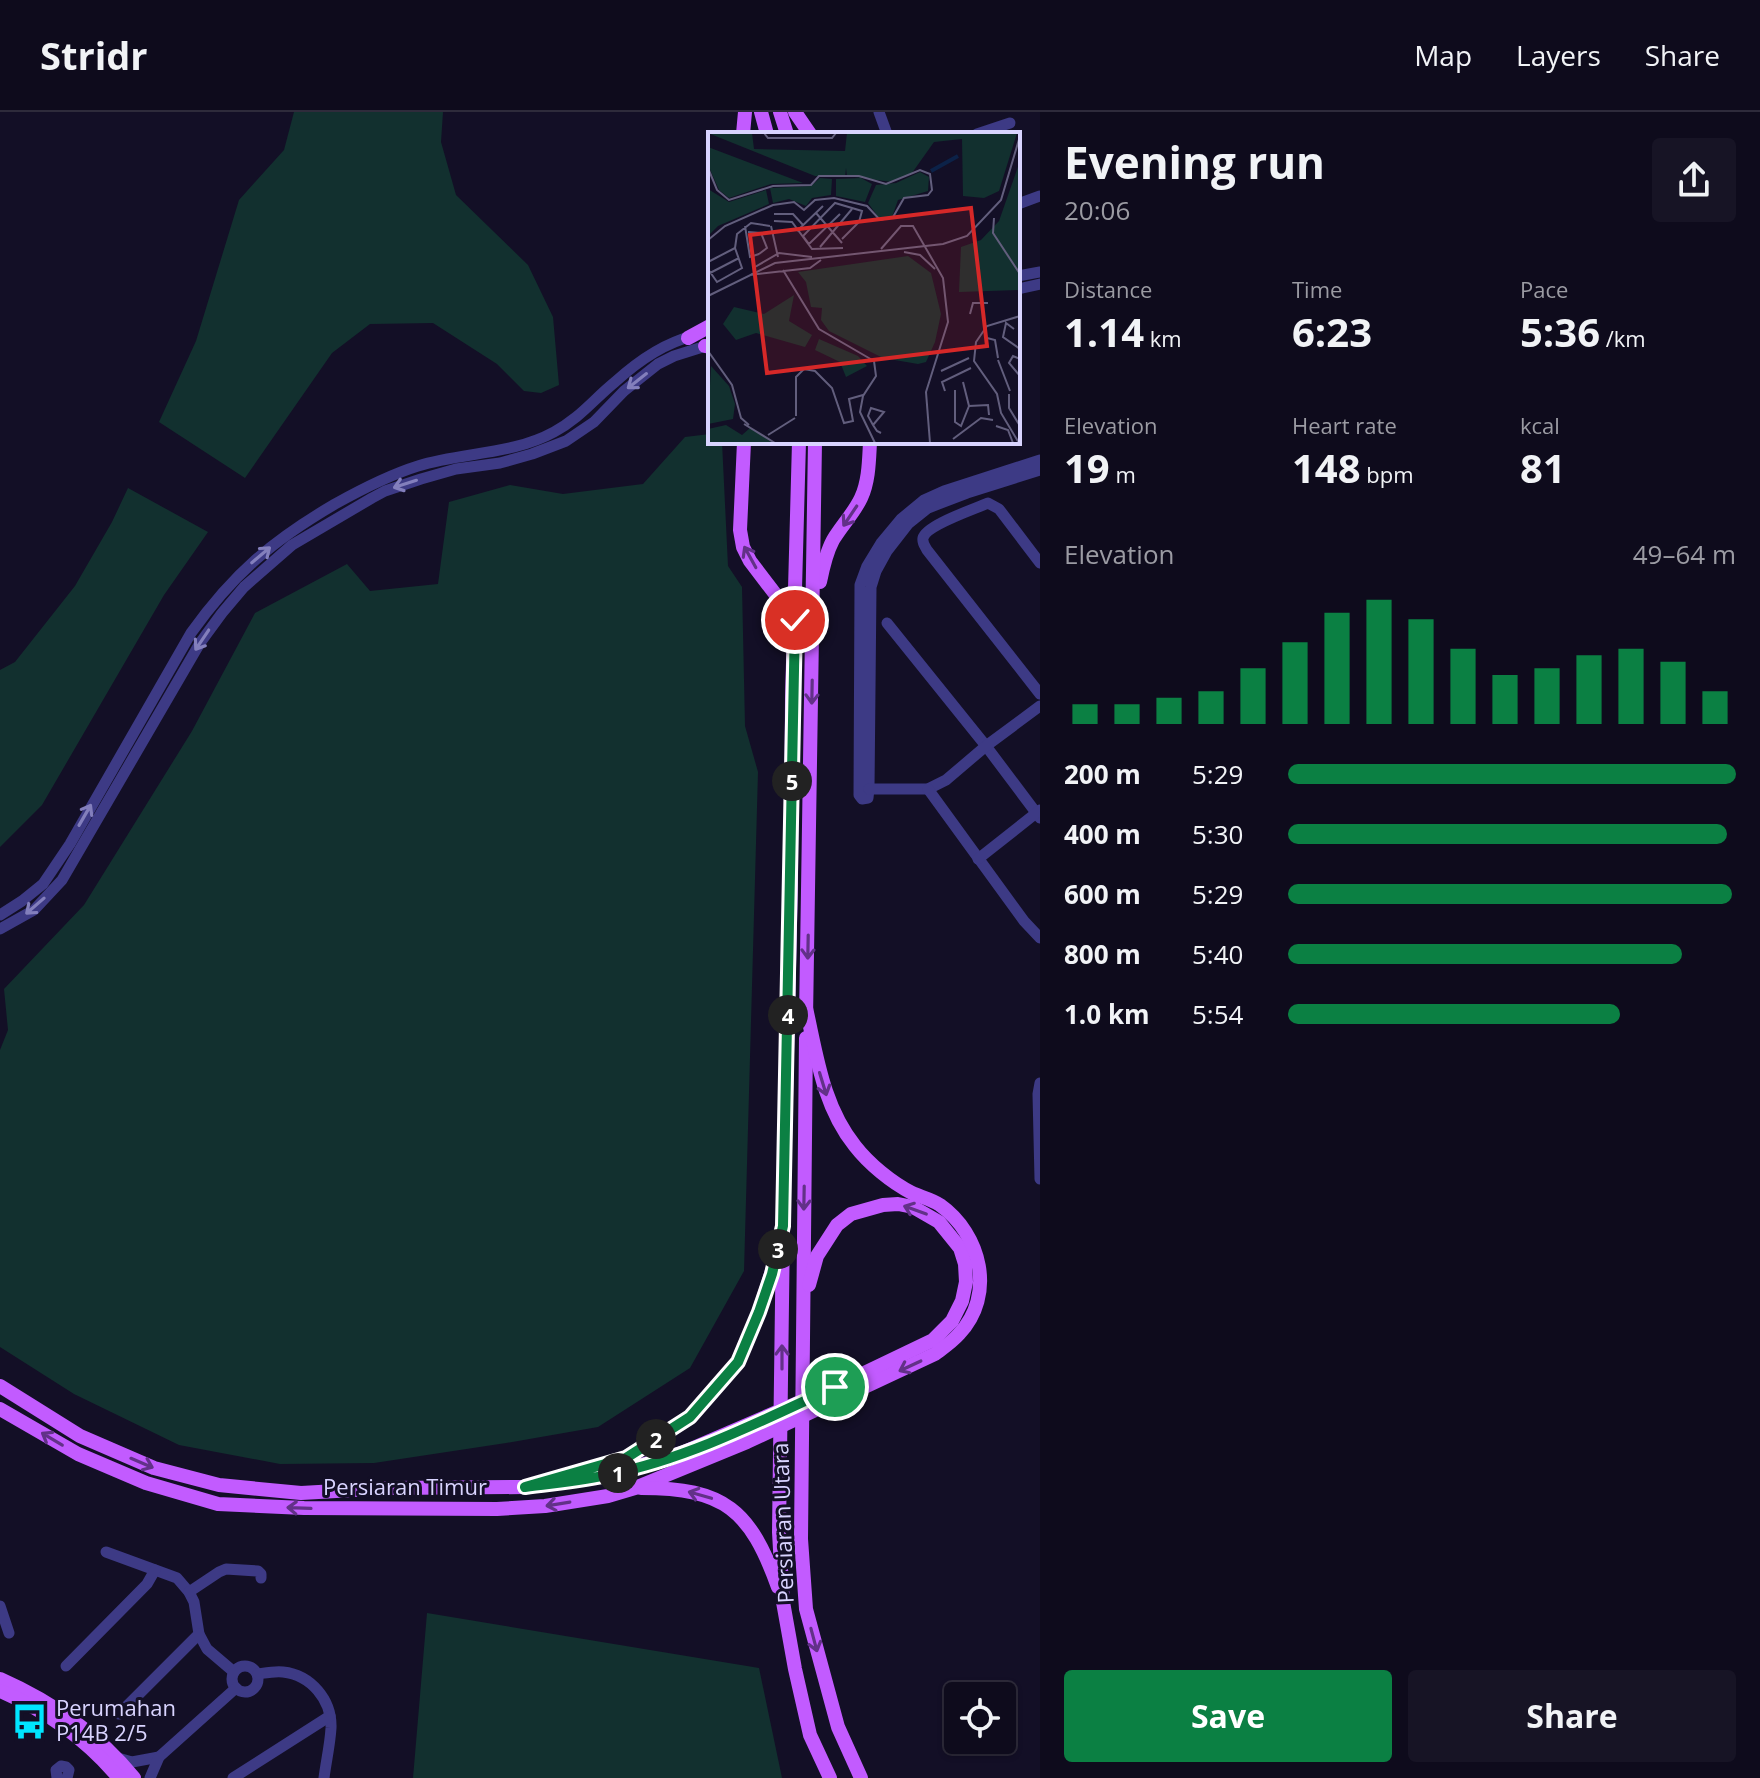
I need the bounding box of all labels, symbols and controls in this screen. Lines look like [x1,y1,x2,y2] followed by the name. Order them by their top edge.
[40,29,148,81] text: Stridr
[1414,36,1472,74] text: Map
[1516,36,1601,74] text: Layers
[1645,36,1720,74] text: Share
[708,132,1020,444] inset map
[1064,132,1325,192] text: Evening run
[1652,138,1736,222] button: share
[1064,192,1130,228] text: 20:06
[1064,274,1152,304] text: Distance
[1292,274,1342,304] text: Time
[1520,274,1568,304] text: Pace
[1064,304,1144,359] text: 1.14
[1292,304,1372,359] text: 6:23
[1520,304,1600,359] text: 5:36
[1144,323,1182,353] text: km
[1600,323,1646,353] text: /km
[626,371,647,389] one-way arrow
[1064,410,1157,440] text: Elevation
[1292,410,1397,440] text: Heart rate
[1520,410,1560,440] text: kcal
[1064,440,1110,495] text: 19
[1292,440,1361,495] text: 148
[1520,440,1566,495] text: 81
[1110,459,1136,489] text: m
[1361,459,1414,489] text: bpm
[393,478,418,493] one-way arrow
[842,504,858,526] one-way arrow
[1064,536,1174,572] text: Elevation
[1633,536,1736,572] text: 49–64 m
[250,546,271,564] one-way arrow
[741,546,757,569] one-way arrow
[761,586,829,654] pin
[773,598,817,642] icon: check
[194,628,211,650] one-way arrow
[804,678,820,705] one-way arrow
[1064,756,1141,792] text: 200 m
[1192,756,1243,792] text: 5:29
[772,761,812,801] pin: 5
[786,766,798,796] text: 5
[78,804,94,827] one-way arrow
[1064,816,1141,852] text: 400 m
[1192,816,1243,852] text: 5:30
[1064,876,1141,912] text: 600 m
[1192,876,1243,912] text: 5:29
[26,897,46,915] one-way arrow
[800,933,815,960] one-way arrow
[1064,936,1141,972] text: 800 m
[1192,936,1243,972] text: 5:40
[768,995,808,1035] pin: 4
[1064,996,1150,1032] text: 1.0 km
[1192,996,1243,1032] text: 5:54
[782,1000,794,1030] text: 4
[817,1071,831,1096] one-way arrow
[797,1184,812,1211] one-way arrow
[903,1202,928,1216] one-way arrow
[758,1229,798,1269] pin: 3
[772,1234,784,1264] text: 3
[774,1344,790,1371] one-way arrow
[801,1353,869,1421] pin
[898,1359,922,1374] one-way arrow
[813,1365,857,1409] icon: arrive
[636,1419,676,1459] pin: 2
[650,1424,662,1454] text: 2
[41,1431,64,1447] one-way arrow
[764,1442,800,1604] street label: Persiaran Utara
[598,1453,638,1493] pin: 1
[130,1456,154,1471] one-way arrow
[612,1458,624,1488] text: 1
[323,1471,487,1501] street label: Persiaran Timur
[688,1487,714,1502] one-way arrow
[546,1497,572,1512] one-way arrow
[286,1500,313,1515] one-way arrow
[808,1627,823,1653] one-way arrow
[1064,1670,1392,1762] button: Save
[1408,1670,1736,1762] button: Share
[944,1682,1016,1754] map controls
[944,1682,1016,1754] button: locate
[56,1692,176,1747] place label: Perumahan P14B 2/5
[11,1702,49,1740] bus stop icon: Perumahan P14B 2/5

